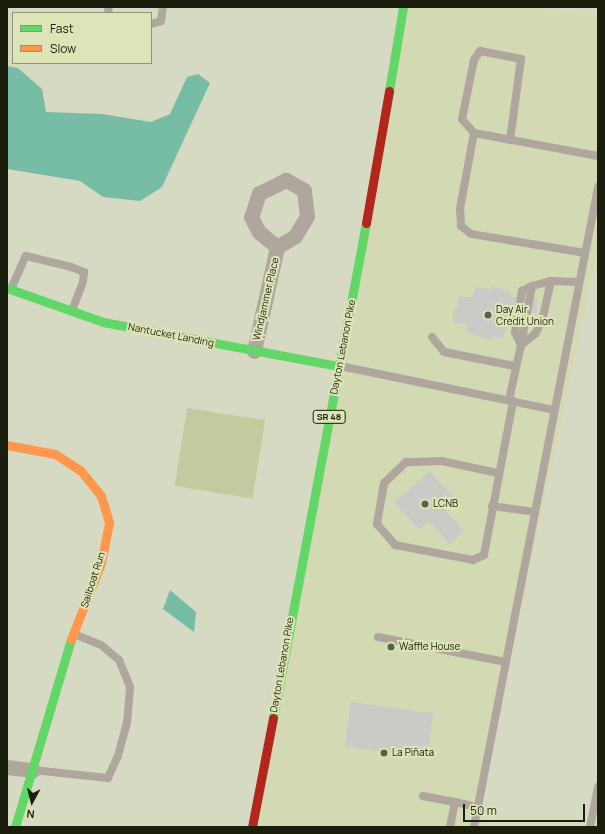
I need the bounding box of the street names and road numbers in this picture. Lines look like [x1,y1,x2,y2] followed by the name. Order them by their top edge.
[251,256,281,342] street label: Windjammer Place
[328,298,358,396] street label: Dayton Lebanon Pike
[127,321,215,349] street label: Nantucket Landing
[312,410,346,424] road number: SR 48
[78,551,108,609] street label: Sailboat Run
[268,616,296,714] street label: Dayton Lebanon Pike

